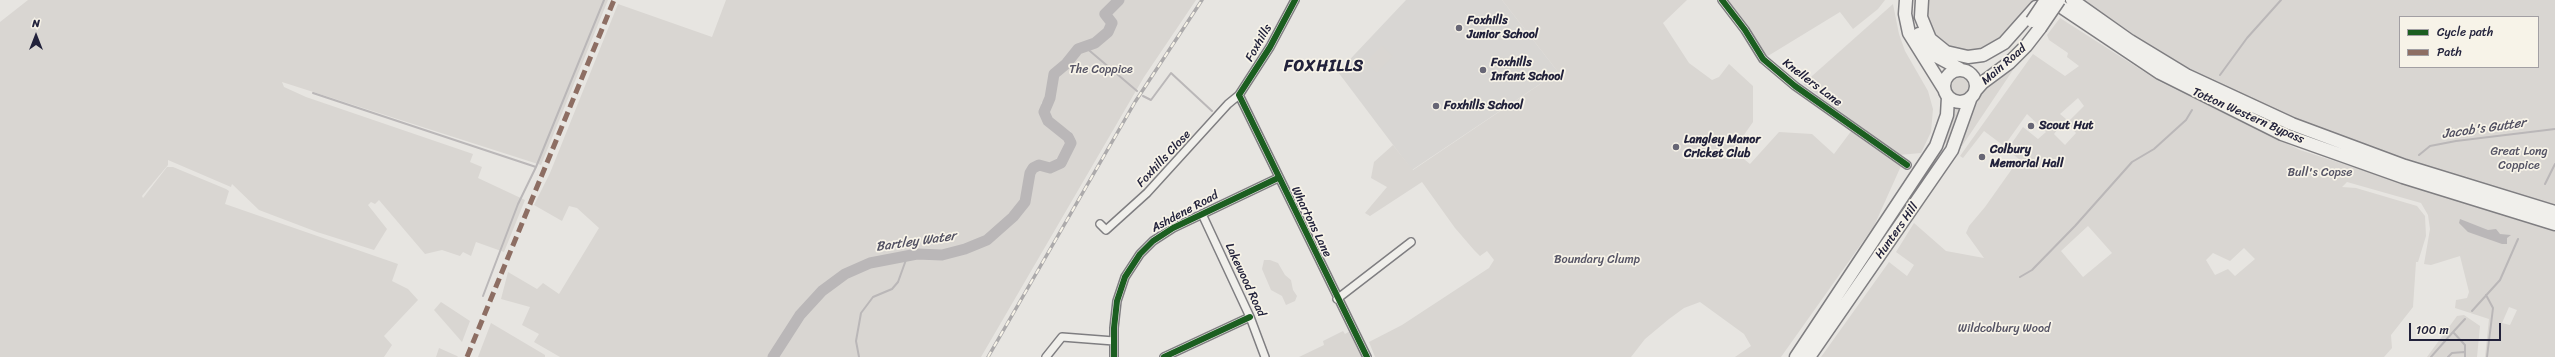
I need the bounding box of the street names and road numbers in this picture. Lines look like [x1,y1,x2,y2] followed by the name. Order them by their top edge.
[1243,22,1275,64] street label: Foxhills
[1979,42,2029,88] street label: Main Road
[1779,56,1845,110] street label: Knellers Lane
[2190,85,2306,147] street label: Totton Western Bypass
[1134,128,1194,190] street label: Foxhills Close
[1288,184,1334,260] street label: Whartons Lane
[1149,188,1221,236] street label: Ashdene Road
[1872,200,1922,262] street label: Hunters Hill
[1222,241,1268,319] street label: Lakewood Road

